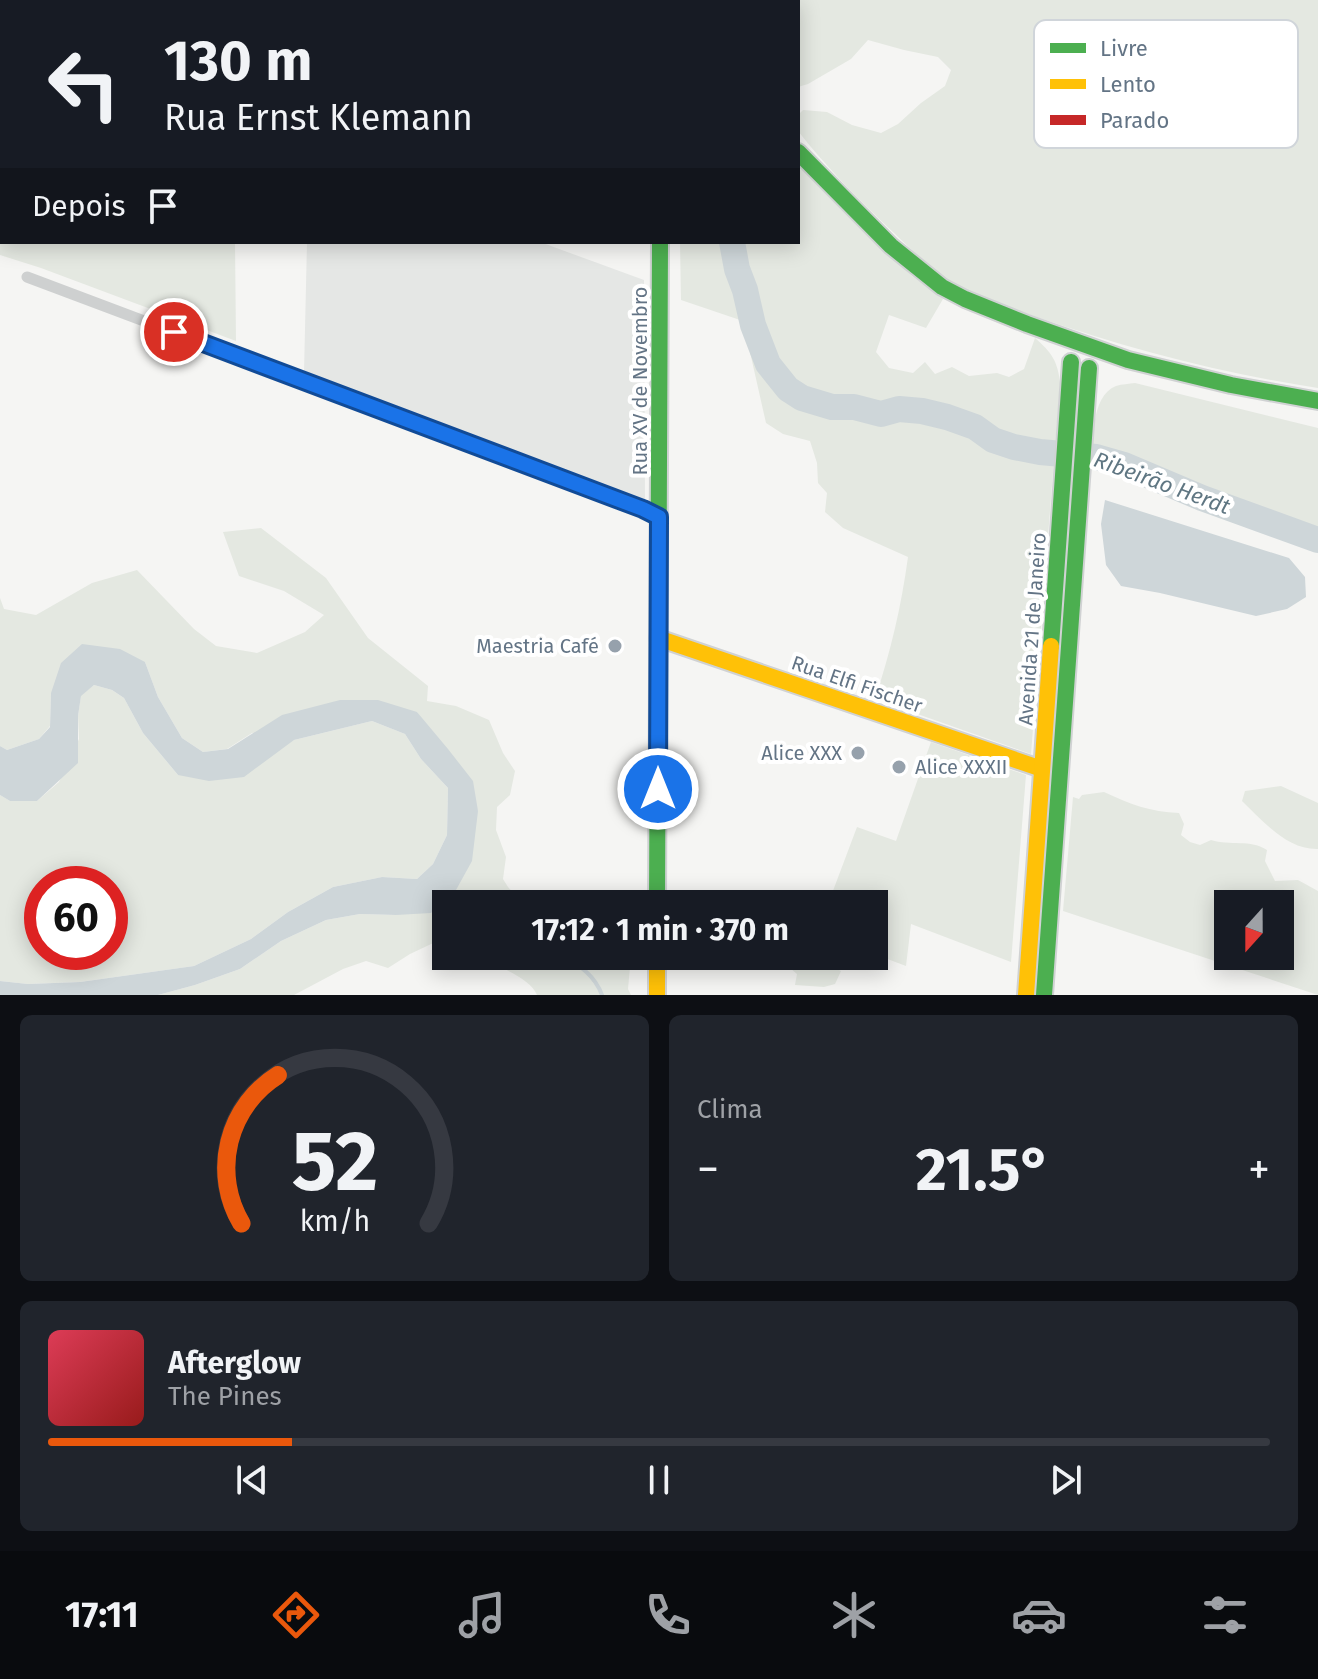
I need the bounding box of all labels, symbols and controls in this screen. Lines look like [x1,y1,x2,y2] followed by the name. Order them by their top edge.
[1034,20,1298,148] legend
[164,28,312,95] text: 130 m
[32,32,136,136] icon: left
[1100,35,1148,62] text: Livre
[1100,71,1156,98] text: Lento
[164,96,473,140] text: Rua Ernst Klemann
[1100,107,1169,134] text: Parado
[141,184,185,228] icon: arrive
[32,188,125,224] text: Depois
[628,286,652,476] street label: Rua XV de Novembro
[140,298,208,366] pin
[152,310,196,354] icon: arrive
[1090,446,1234,520] water label: Ribeirão Herdt
[1013,532,1051,726] street label: Avenida 21 de Janeiro
[476,634,599,658] place label: Maestria Café
[606,637,624,655] marker: Maestria Café
[788,650,926,718] street label: Rua Elfi Fischer
[761,741,842,765] place label: Alice XXX
[849,744,867,762] marker: Alice XXX
[616,747,700,831] position arrow
[915,755,1008,779] place label: Alice XXXII
[890,758,908,776] marker: Alice XXXII
[24,866,128,970] speed limit sign: 60
[1214,890,1294,970] north arrow
[1214,890,1294,970] map controls
[531,912,789,948] text: 17:12 · 1 min · 370 m
[697,1094,763,1125] text: Clima
[291,1112,378,1212] text: 52
[916,1134,1051,1206] text: 21.5°
[697,1143,719,1196] text: −
[1248,1143,1270,1196] text: +
[299,1204,370,1239] text: km/h
[168,1345,301,1381] text: Afterglow
[168,1381,282,1412] text: The Pines
[230,1458,274,1502] icon: previous
[637,1458,681,1502] icon: pause
[1044,1458,1088,1502] icon: next
[268,1587,324,1643] icon: directions
[454,1587,510,1643] icon: music
[640,1587,696,1643] icon: phone
[826,1587,882,1643] icon: climate
[1011,1587,1067,1643] icon: car
[1197,1587,1253,1643] icon: filters
[65,1593,139,1637] text: 17:11

